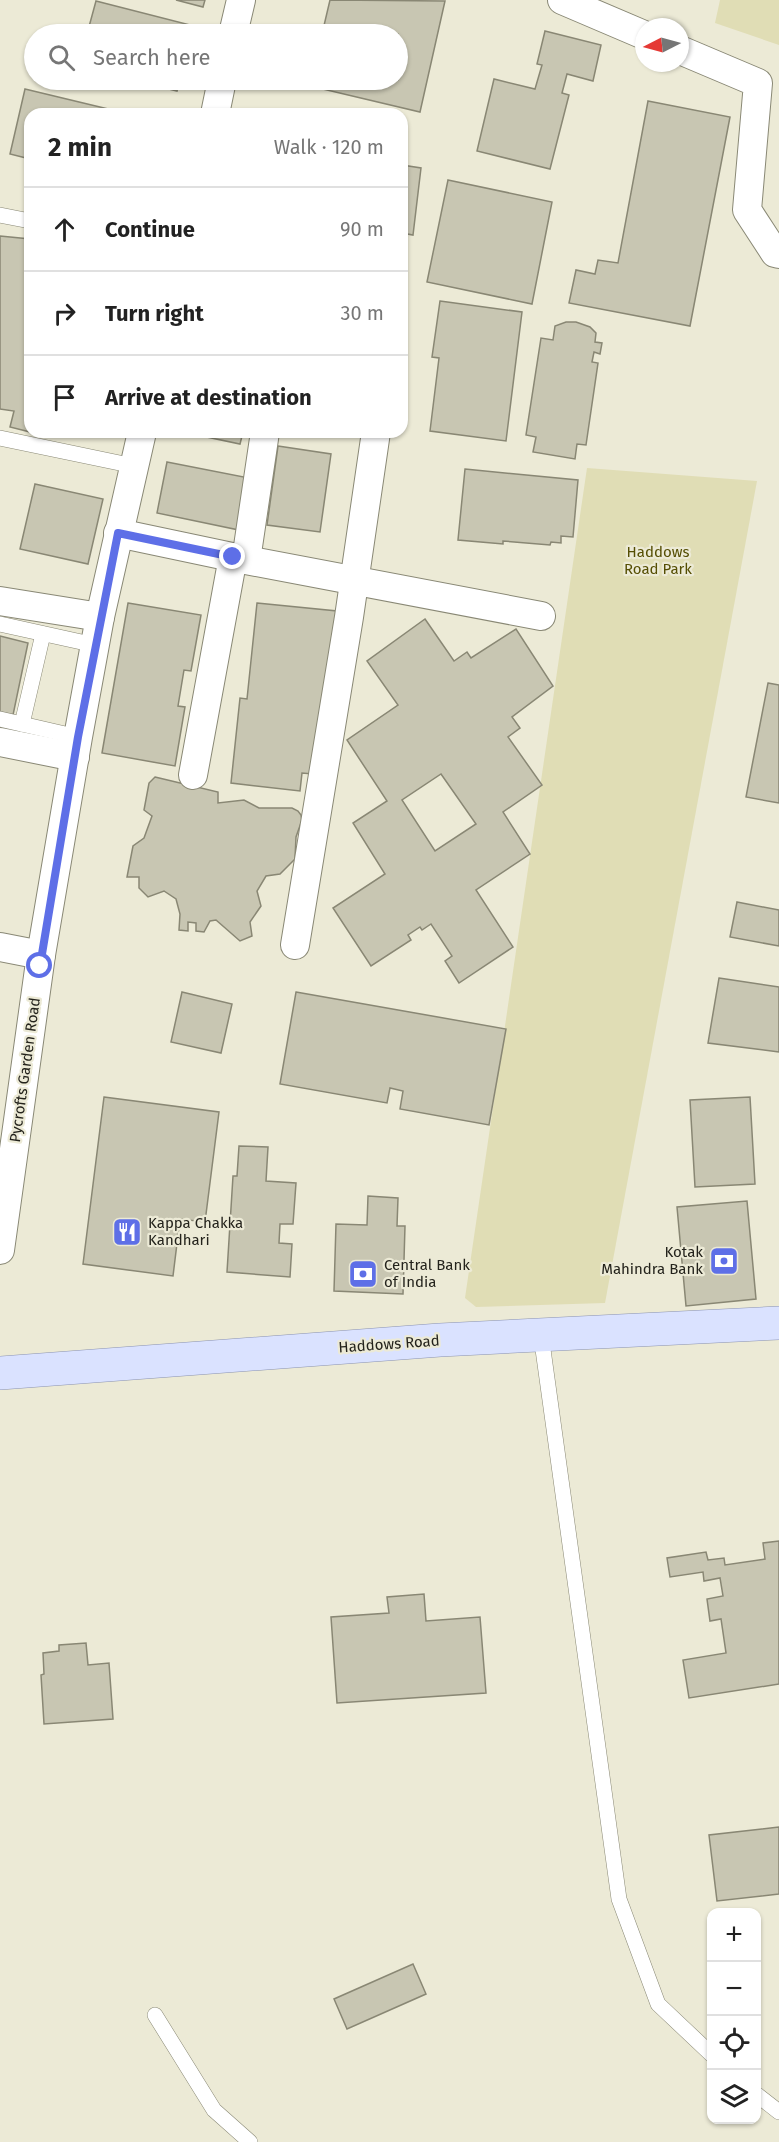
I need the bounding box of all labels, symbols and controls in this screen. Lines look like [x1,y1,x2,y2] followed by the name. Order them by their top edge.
[635,18,689,72] north arrow
[24,24,408,90] search box
[45,41,78,74] icon: search
[93,44,211,71] text: Search here
[48,132,112,163] text: 2 min
[274,135,384,159] text: Walk · 120 m
[48,213,81,246] icon: ahead
[105,216,195,243] text: Continue
[340,217,384,241] text: 90 m
[48,297,81,330] icon: right
[105,300,204,327] text: Turn right
[340,301,384,325] text: 30 m
[48,381,81,414] icon: arrive
[105,384,312,411] text: Arrive at destination
[219,543,245,569] route end
[624,543,692,578] park label: Haddows Road Park
[26,952,52,978] route start
[6,996,44,1144] street label: Pycrofts Garden Road
[148,1214,243,1249] place label: Kappa Chakka Kandhari
[111,1216,143,1248] restaurant icon: Kappa Chakka Kandhari
[601,1243,703,1278] place label: Kotak Mahindra Bank
[708,1245,740,1277] bank icon: Kotak Mahindra Bank
[384,1256,470,1291] place label: Central Bank of India
[347,1258,379,1290] bank icon: Central Bank of India
[338,1331,440,1357] street label: Haddows Road
[707,1908,761,2124] map controls
[707,1908,761,1962] button: +
[707,1962,761,2016] button: −
[707,2016,761,2070] button: locate
[707,2070,761,2124] button: layers

